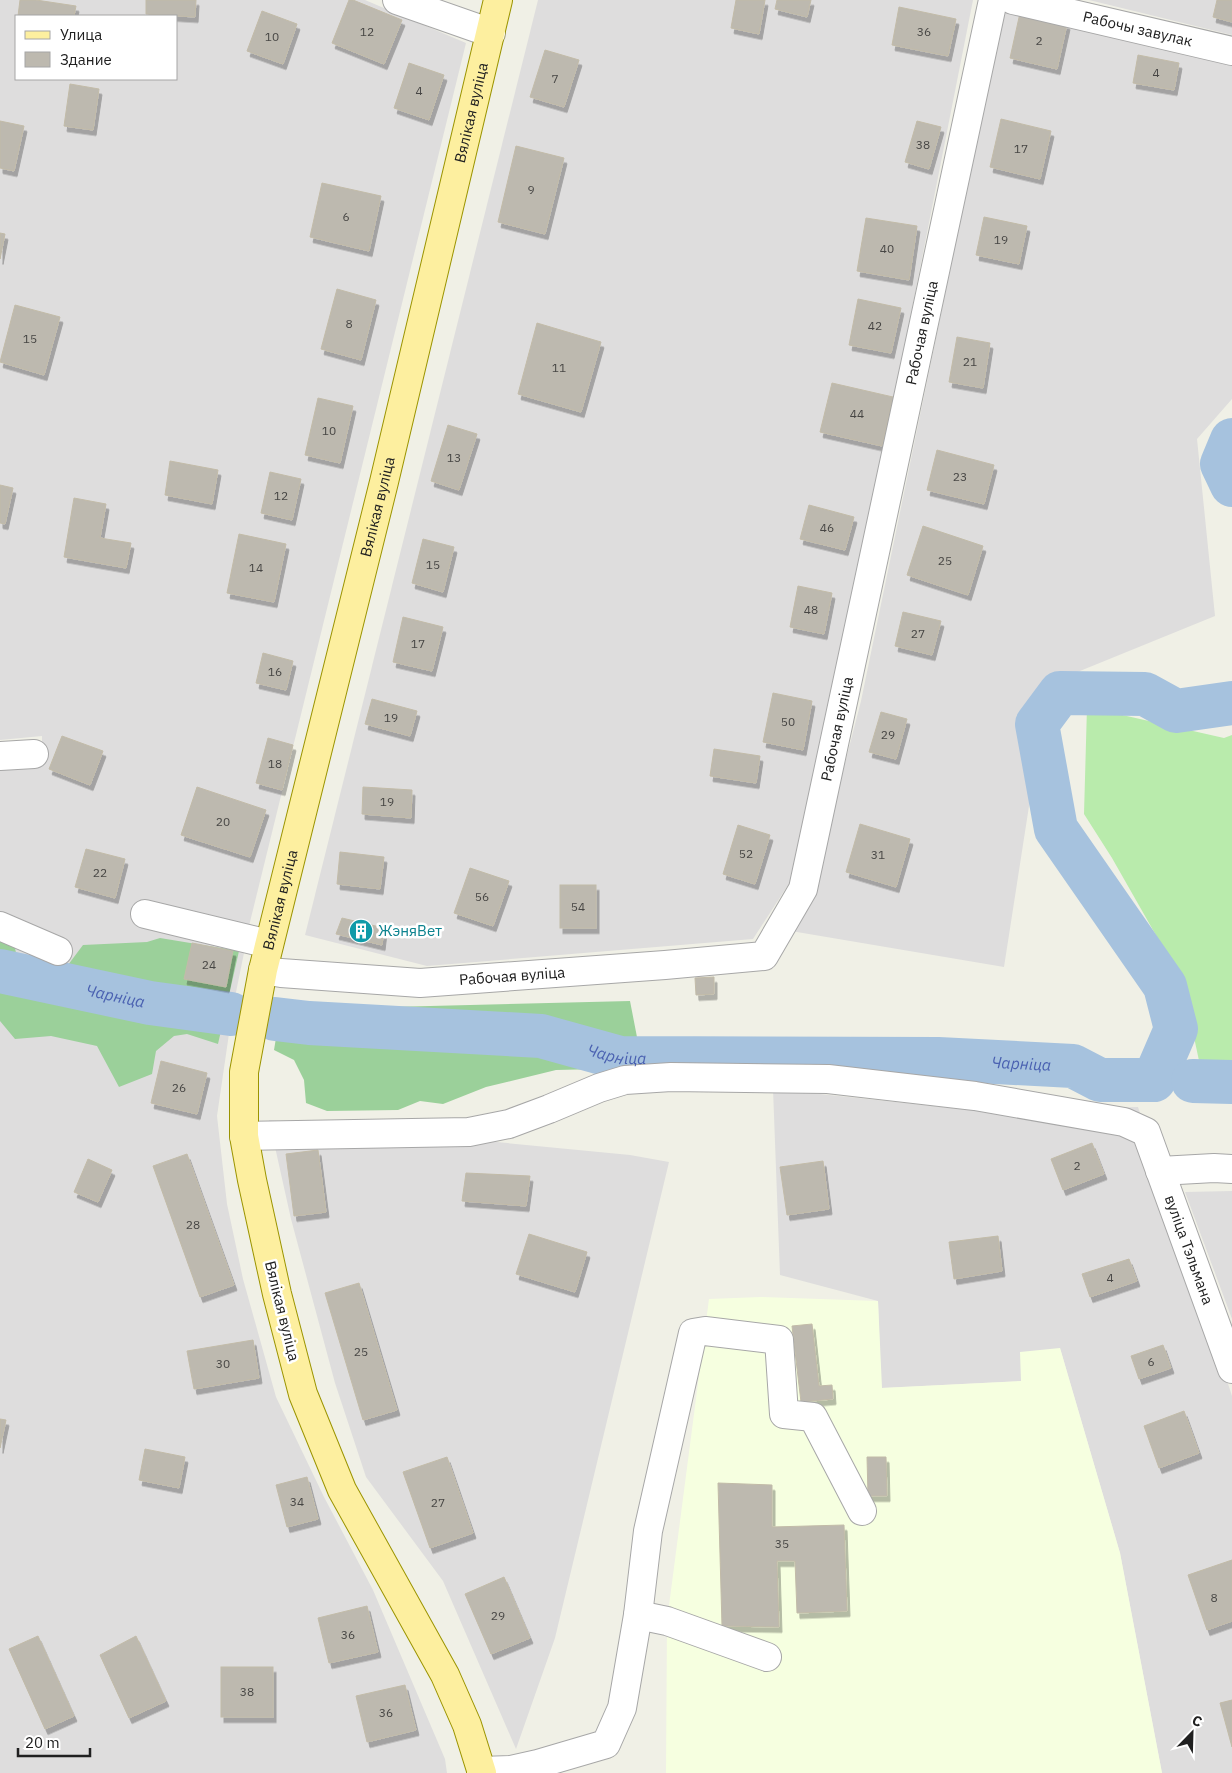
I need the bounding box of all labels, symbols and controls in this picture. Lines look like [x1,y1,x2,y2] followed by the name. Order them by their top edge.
[1081,7,1195,51] street label: Рабочы завулак
[15,15,178,80] legend
[360,24,374,39] house number: 12
[917,24,931,39] house number: 36
[60,25,102,44] text: Улица
[265,29,279,44] house number: 10
[1035,33,1043,48] house number: 2
[60,50,112,69] text: Здание
[450,61,492,165] street label: Вялікая вуліца
[1152,65,1160,80] house number: 4
[551,71,559,86] house number: 7
[415,83,423,98] house number: 4
[916,137,930,152] house number: 38
[1014,141,1028,156] house number: 17
[527,182,535,197] house number: 9
[342,209,350,224] house number: 6
[994,232,1008,247] house number: 19
[880,241,894,256] house number: 40
[901,279,942,387] street label: Рабочая вуліца
[345,316,353,331] house number: 8
[868,318,882,333] house number: 42
[23,331,37,346] house number: 15
[963,354,977,369] house number: 21
[552,360,566,375] house number: 11
[850,406,864,421] house number: 44
[322,423,336,438] house number: 10
[447,450,461,465] house number: 13
[356,455,399,559] street label: Вялікая вуліца
[953,469,967,484] house number: 23
[274,488,288,503] house number: 12
[820,520,834,535] house number: 46
[938,553,952,568] house number: 25
[426,557,440,572] house number: 15
[249,560,263,575] house number: 14
[804,602,818,617] house number: 48
[911,626,925,641] house number: 27
[411,636,425,651] house number: 17
[268,664,282,679] house number: 16
[816,675,857,783] street label: Рабочая вуліца
[384,710,398,725] house number: 19
[781,714,795,729] house number: 50
[881,727,895,742] house number: 29
[268,756,282,771] house number: 18
[380,794,394,809] house number: 19
[216,814,230,829] house number: 20
[739,846,753,861] house number: 52
[871,847,885,862] house number: 31
[258,848,301,952] street label: Вялікая вуліца
[93,865,107,880] house number: 22
[475,889,489,904] house number: 56
[571,899,585,914] house number: 54
[348,918,374,944] building icon: ЖэняВет
[378,921,442,940] place label: ЖэняВет
[202,957,216,972] house number: 24
[458,962,566,989] street label: Рабочая вуліца
[84,980,147,1012] water label: Чарніца
[585,1039,646,1069] water label: Чарніца
[991,1052,1052,1075] water label: Чарніца
[172,1080,186,1095] house number: 26
[1073,1158,1081,1173] house number: 2
[1161,1192,1218,1307] street label: вуліца Тэльмана
[186,1217,200,1232] house number: 28
[261,1259,304,1363] street label: Вялікая вуліца
[1106,1270,1114,1285] house number: 4
[354,1344,368,1359] house number: 25
[1147,1354,1155,1369] house number: 6
[216,1356,230,1371] house number: 30
[290,1494,304,1509] house number: 34
[431,1495,445,1510] house number: 27
[775,1536,789,1551] house number: 35
[1210,1590,1218,1605] house number: 8
[491,1608,505,1623] house number: 29
[341,1627,355,1642] house number: 36
[240,1684,254,1699] house number: 38
[379,1705,393,1720] house number: 36
[1167,1708,1217,1758] north arrow
[1189,1711,1205,1731] text: С
[18,1726,90,1758] scale bar
[25,1733,60,1752] text: 20 m

